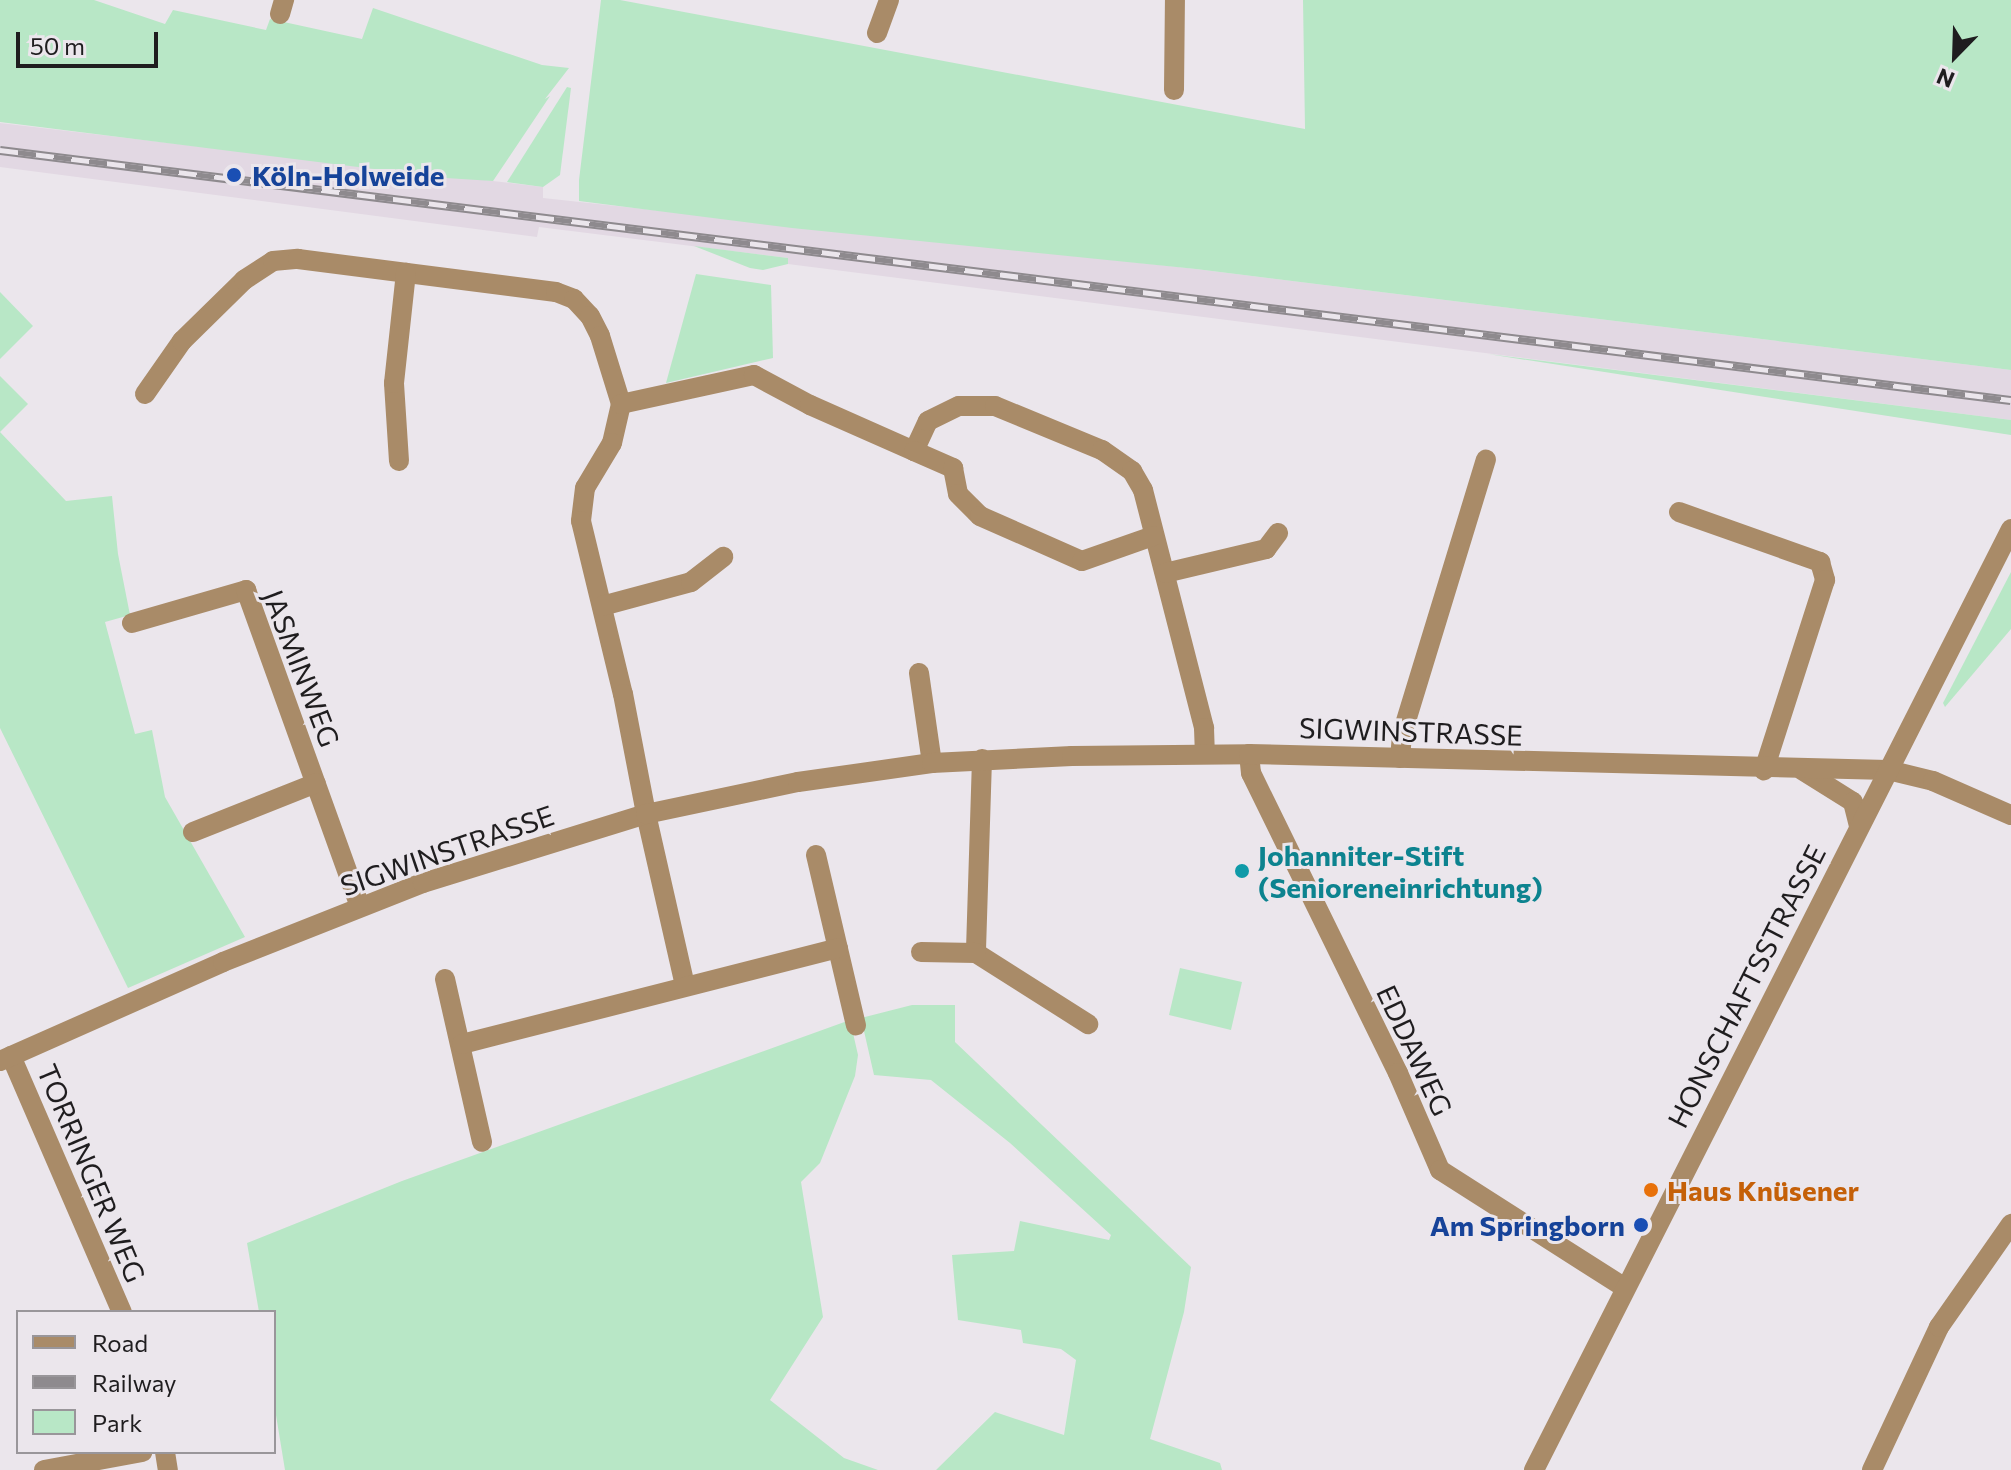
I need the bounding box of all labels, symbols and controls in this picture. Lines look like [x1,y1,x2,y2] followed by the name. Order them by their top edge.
[20,16,162,66] scale bar
[1915,16,1995,96] north arrow
[30,31,85,60] text: 50 m
[1933,63,1958,94] text: N
[252,158,445,192] place label: Köln-Holweide
[223,164,245,186] marker: Köln-Holweide
[257,585,347,751] street label: JASMINWEG
[1299,710,1523,752] street label: SIGWINSTRASSE
[336,798,558,902] street label: SIGWINSTRASSE
[1258,838,1543,904] place label: Johanniter-Stift (Senioreneinrichtung)
[1660,839,1832,1133] street label: HONSCHAFTSSTRASSE
[1233,862,1251,880] marker: Johanniter-Stift (Senioreneinrichtung)
[1370,979,1460,1121] street label: EDDAWEG
[31,1059,153,1287] street label: TORRINGER WEG
[1667,1173,1859,1207] place label: Haus Knüsener
[1642,1181,1660,1199] marker: Haus Knüsener
[1430,1208,1625,1242] place label: Am Springborn
[1632,1216,1650,1234] marker: Am Springborn
[16,1310,276,1454] legend
[92,1328,148,1357] text: Road
[92,1368,177,1397] text: Railway
[92,1408,142,1437] text: Park

